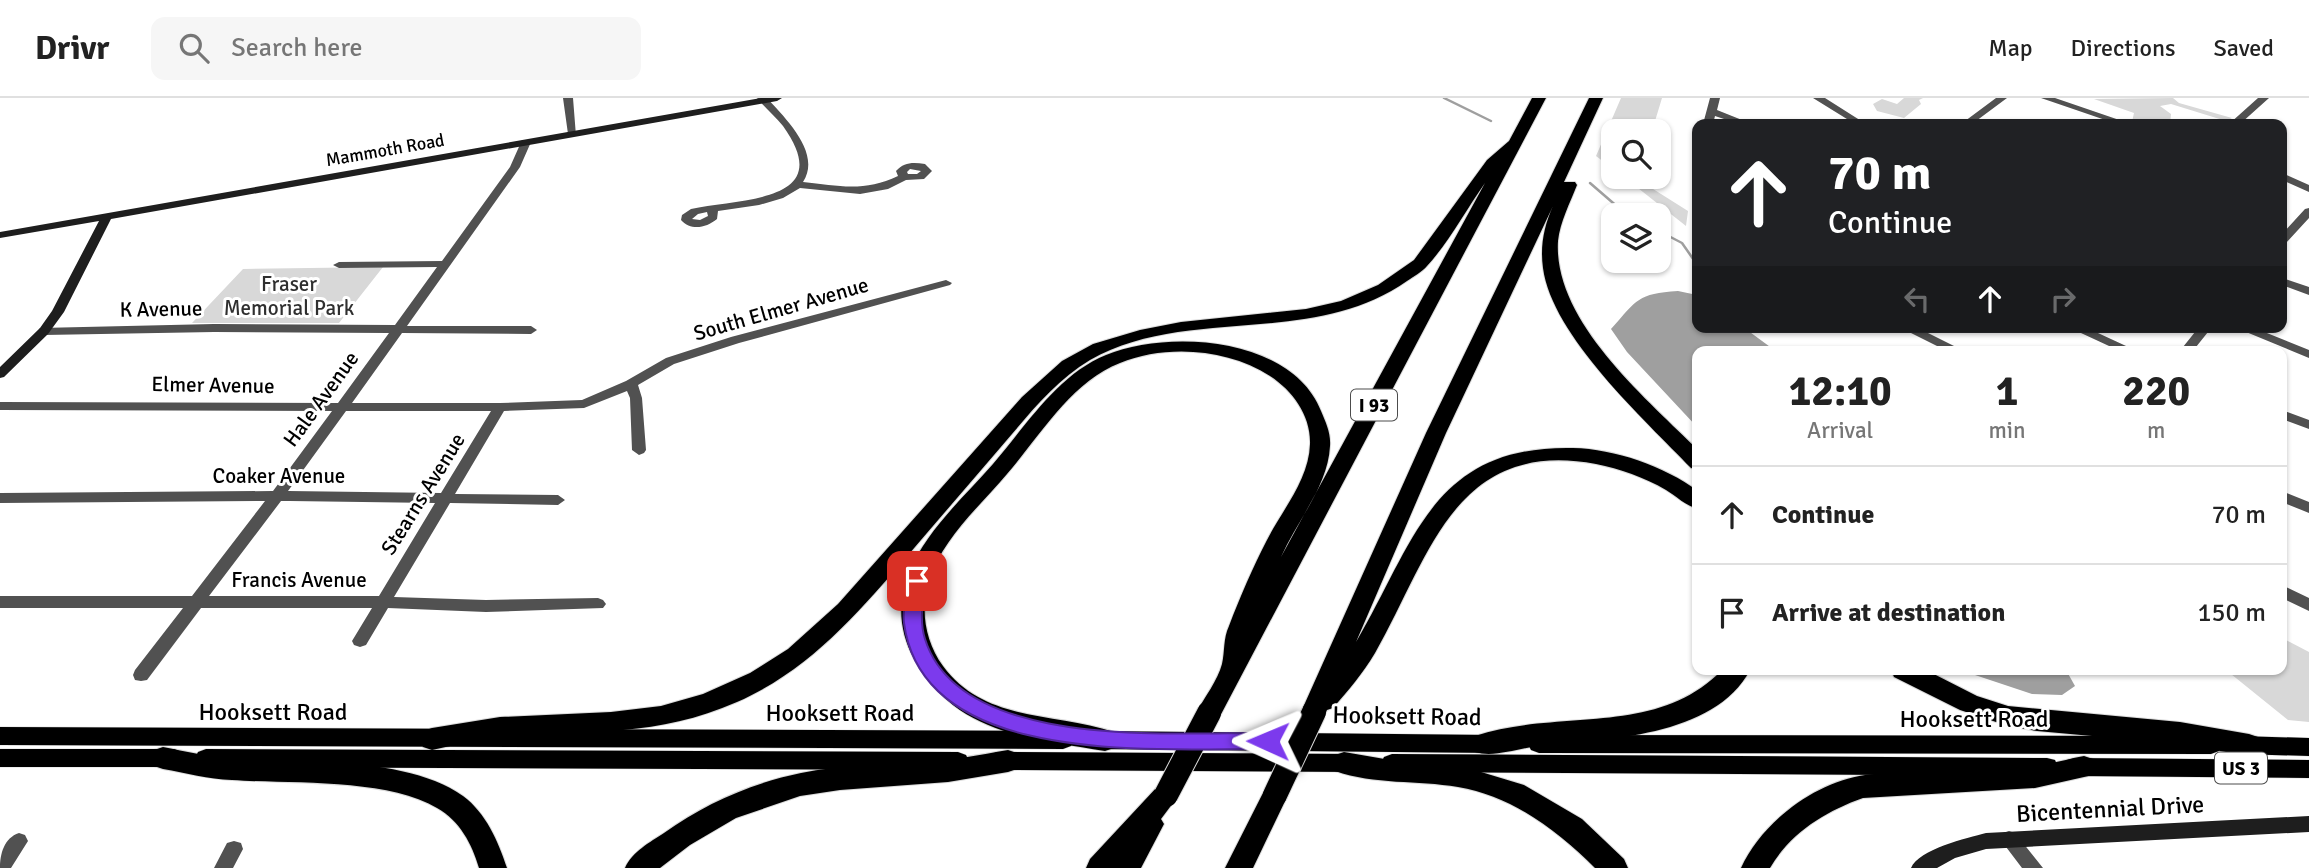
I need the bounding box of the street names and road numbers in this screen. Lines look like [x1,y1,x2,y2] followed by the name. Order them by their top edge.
[324,129,446,171] street label: Mammoth Road
[691,272,871,346] street label: South Elmer Avenue
[119,295,203,323] street label: K Avenue
[278,346,364,452] street label: Hale Avenue
[151,371,275,399] street label: Elmer Avenue
[1351,390,1397,420] road number: I 93
[375,428,471,560] street label: Stearns Avenue
[213,463,345,489] street label: Coaker Avenue
[231,567,367,593] street label: Francis Avenue
[198,697,348,727] street label: Hooksett Road
[765,698,915,728] street label: Hooksett Road
[1332,700,1482,732] street label: Hooksett Road
[1899,704,2049,734] street label: Hooksett Road
[2215,752,2267,783] road number: US 3
[2015,789,2205,829] street label: Bicentennial Drive

